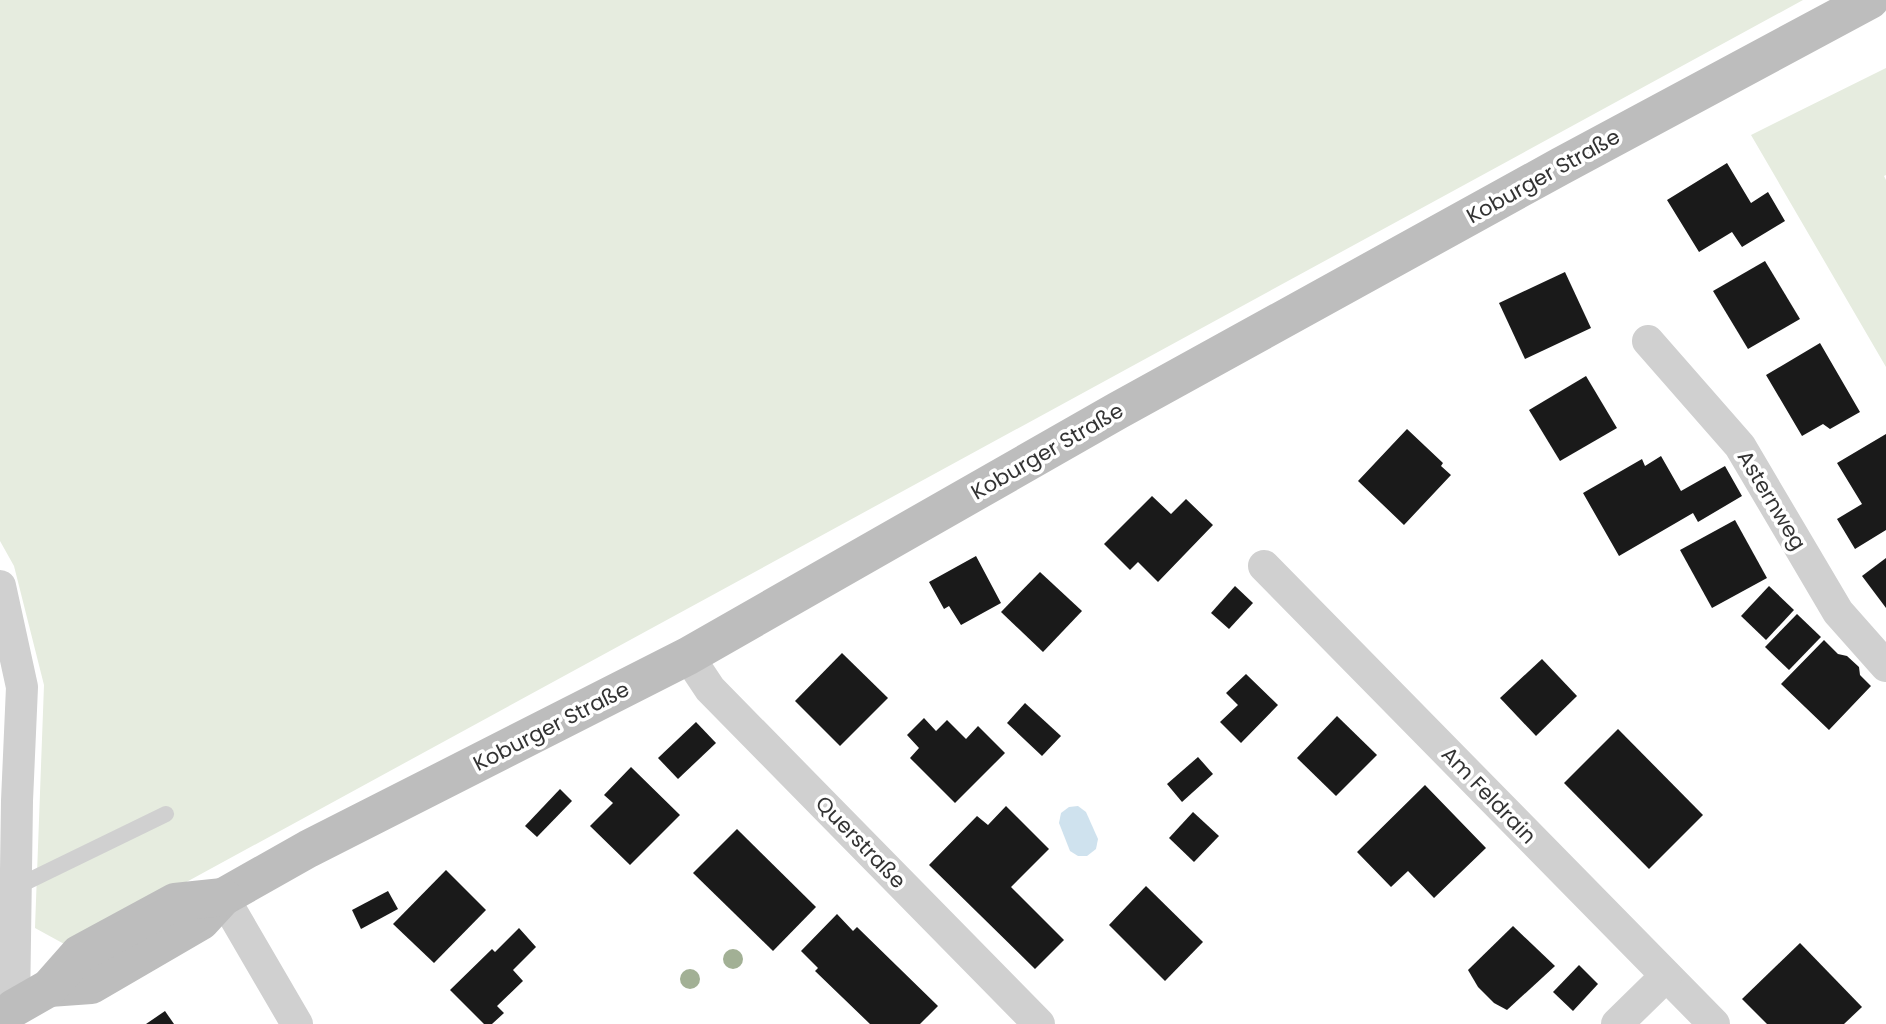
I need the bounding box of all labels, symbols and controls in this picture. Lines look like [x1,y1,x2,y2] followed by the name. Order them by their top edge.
[1461,122,1625,230] street label: Koburger Straße
[966,396,1128,506] street label: Koburger Straße
[1731,445,1813,555] street label: Asternweg
[468,674,634,778] street label: Koburger Straße
[1435,740,1543,850] street label: Am Feldrain
[809,789,913,895] street label: Querstraße

